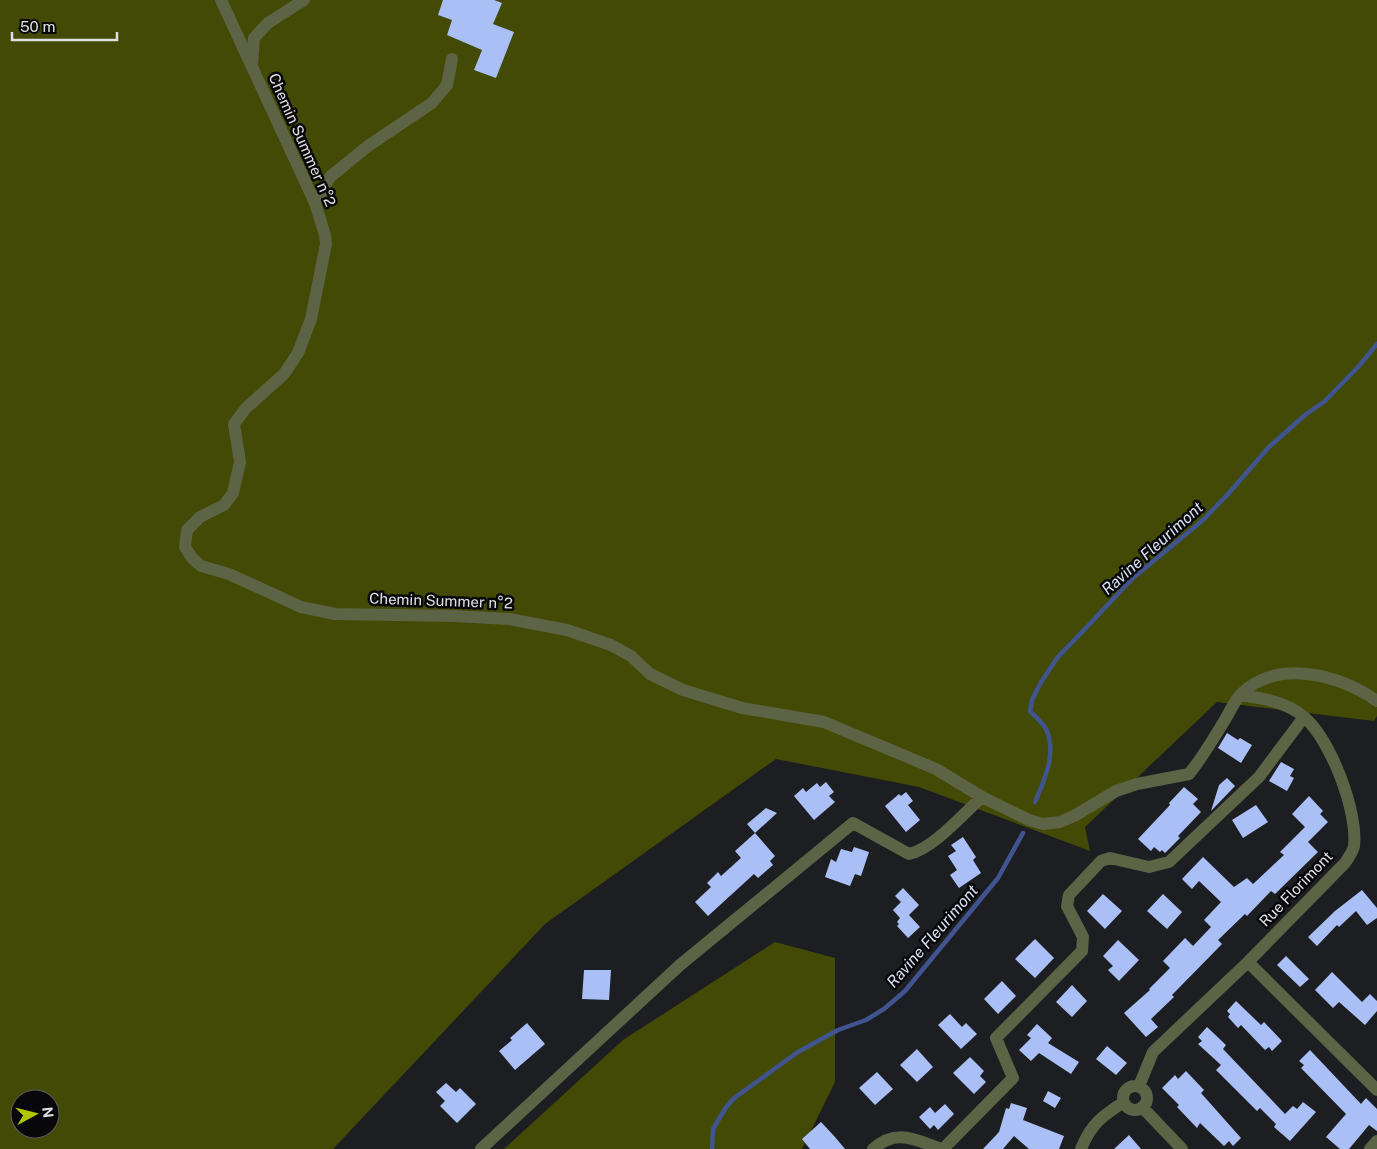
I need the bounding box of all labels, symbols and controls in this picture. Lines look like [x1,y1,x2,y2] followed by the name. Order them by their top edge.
[12,10,118,42] scale bar
[20,18,55,35] text: 50 m
[265,71,340,209] street label: Chemin Summer n°2
[1098,498,1207,599] water label: Ravine Fleurimont
[369,589,513,612] street label: Chemin Summer n°2
[1256,848,1336,930] street label: Rue Florimont
[883,881,982,991] water label: Ravine Fleurimont
[10,1089,60,1139] north arrow
[39,1106,57,1119] text: N

